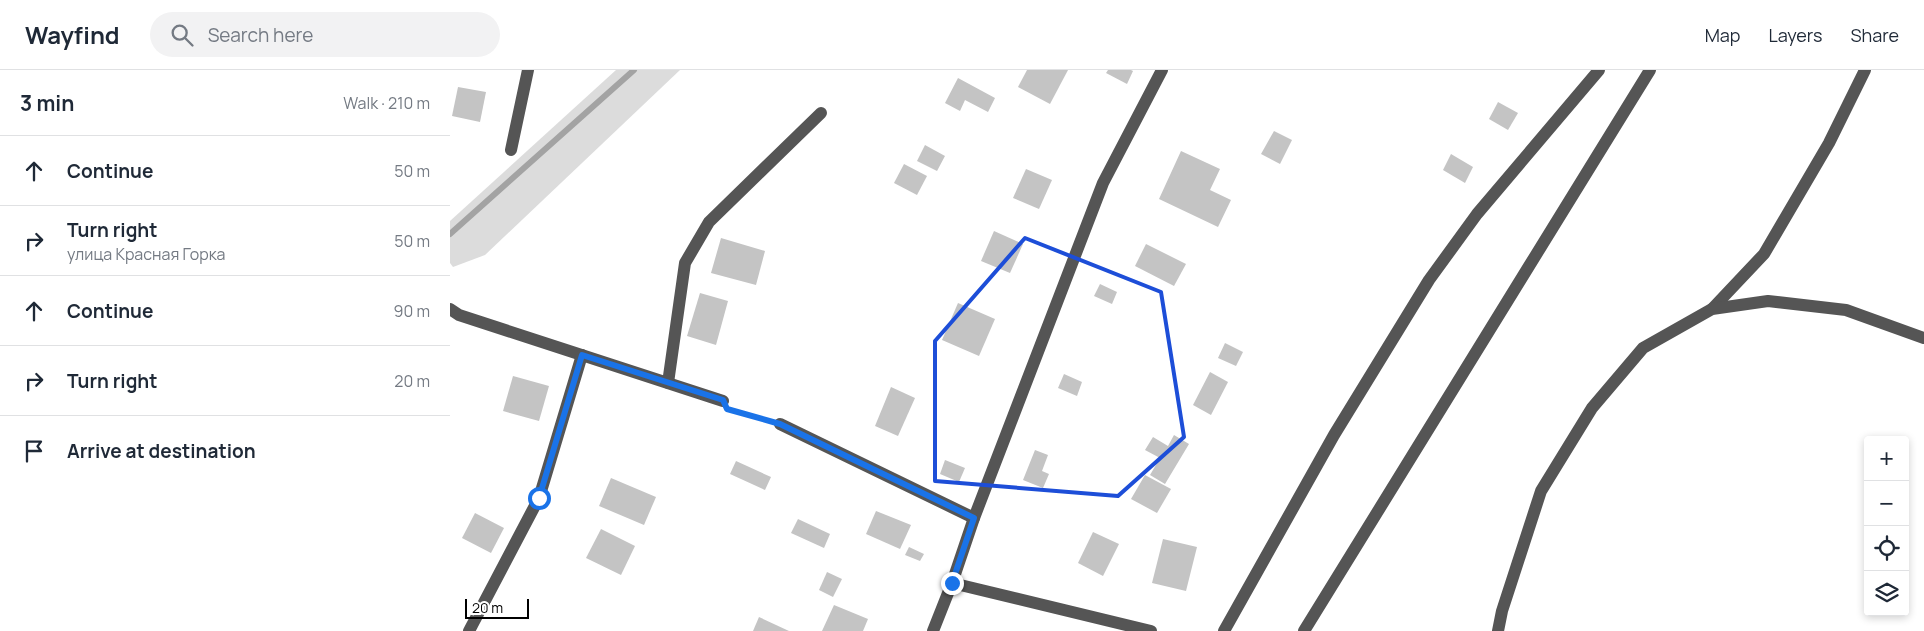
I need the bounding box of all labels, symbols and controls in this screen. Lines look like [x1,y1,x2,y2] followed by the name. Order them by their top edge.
[150,12,500,57] search box
[25,18,120,51] text: Wayfind
[168,21,196,49] icon: search
[208,22,313,48] text: Search here
[1705,23,1740,47] text: Map
[1768,23,1822,47] text: Layers
[1850,23,1899,47] text: Share
[20,89,74,117] text: 3 min
[343,92,430,114] text: Walk · 210 m
[20,157,48,185] icon: ahead
[67,158,153,184] text: Continue
[394,160,430,182] text: 50 m
[67,217,157,243] text: Turn right
[20,227,48,255] icon: right
[394,230,430,252] text: 50 m
[67,243,225,265] text: улица Красная Горка
[20,297,48,325] icon: ahead
[67,298,153,324] text: Continue
[394,300,430,322] text: 90 m
[20,367,48,395] icon: right
[67,368,157,394] text: Turn right
[394,370,430,392] text: 20 m
[1864,436,1909,616] map controls
[1864,436,1909,481] button: +
[20,437,48,465] icon: arrive
[67,438,256,464] text: Arrive at destination
[1864,481,1909,526] button: −
[528,487,551,510] route start
[1864,526,1909,571] button: locate
[1864,571,1909,616] button: layers
[941,572,964,595] route end
[465,596,529,619] scale bar
[472,598,503,617] text: 20 m

